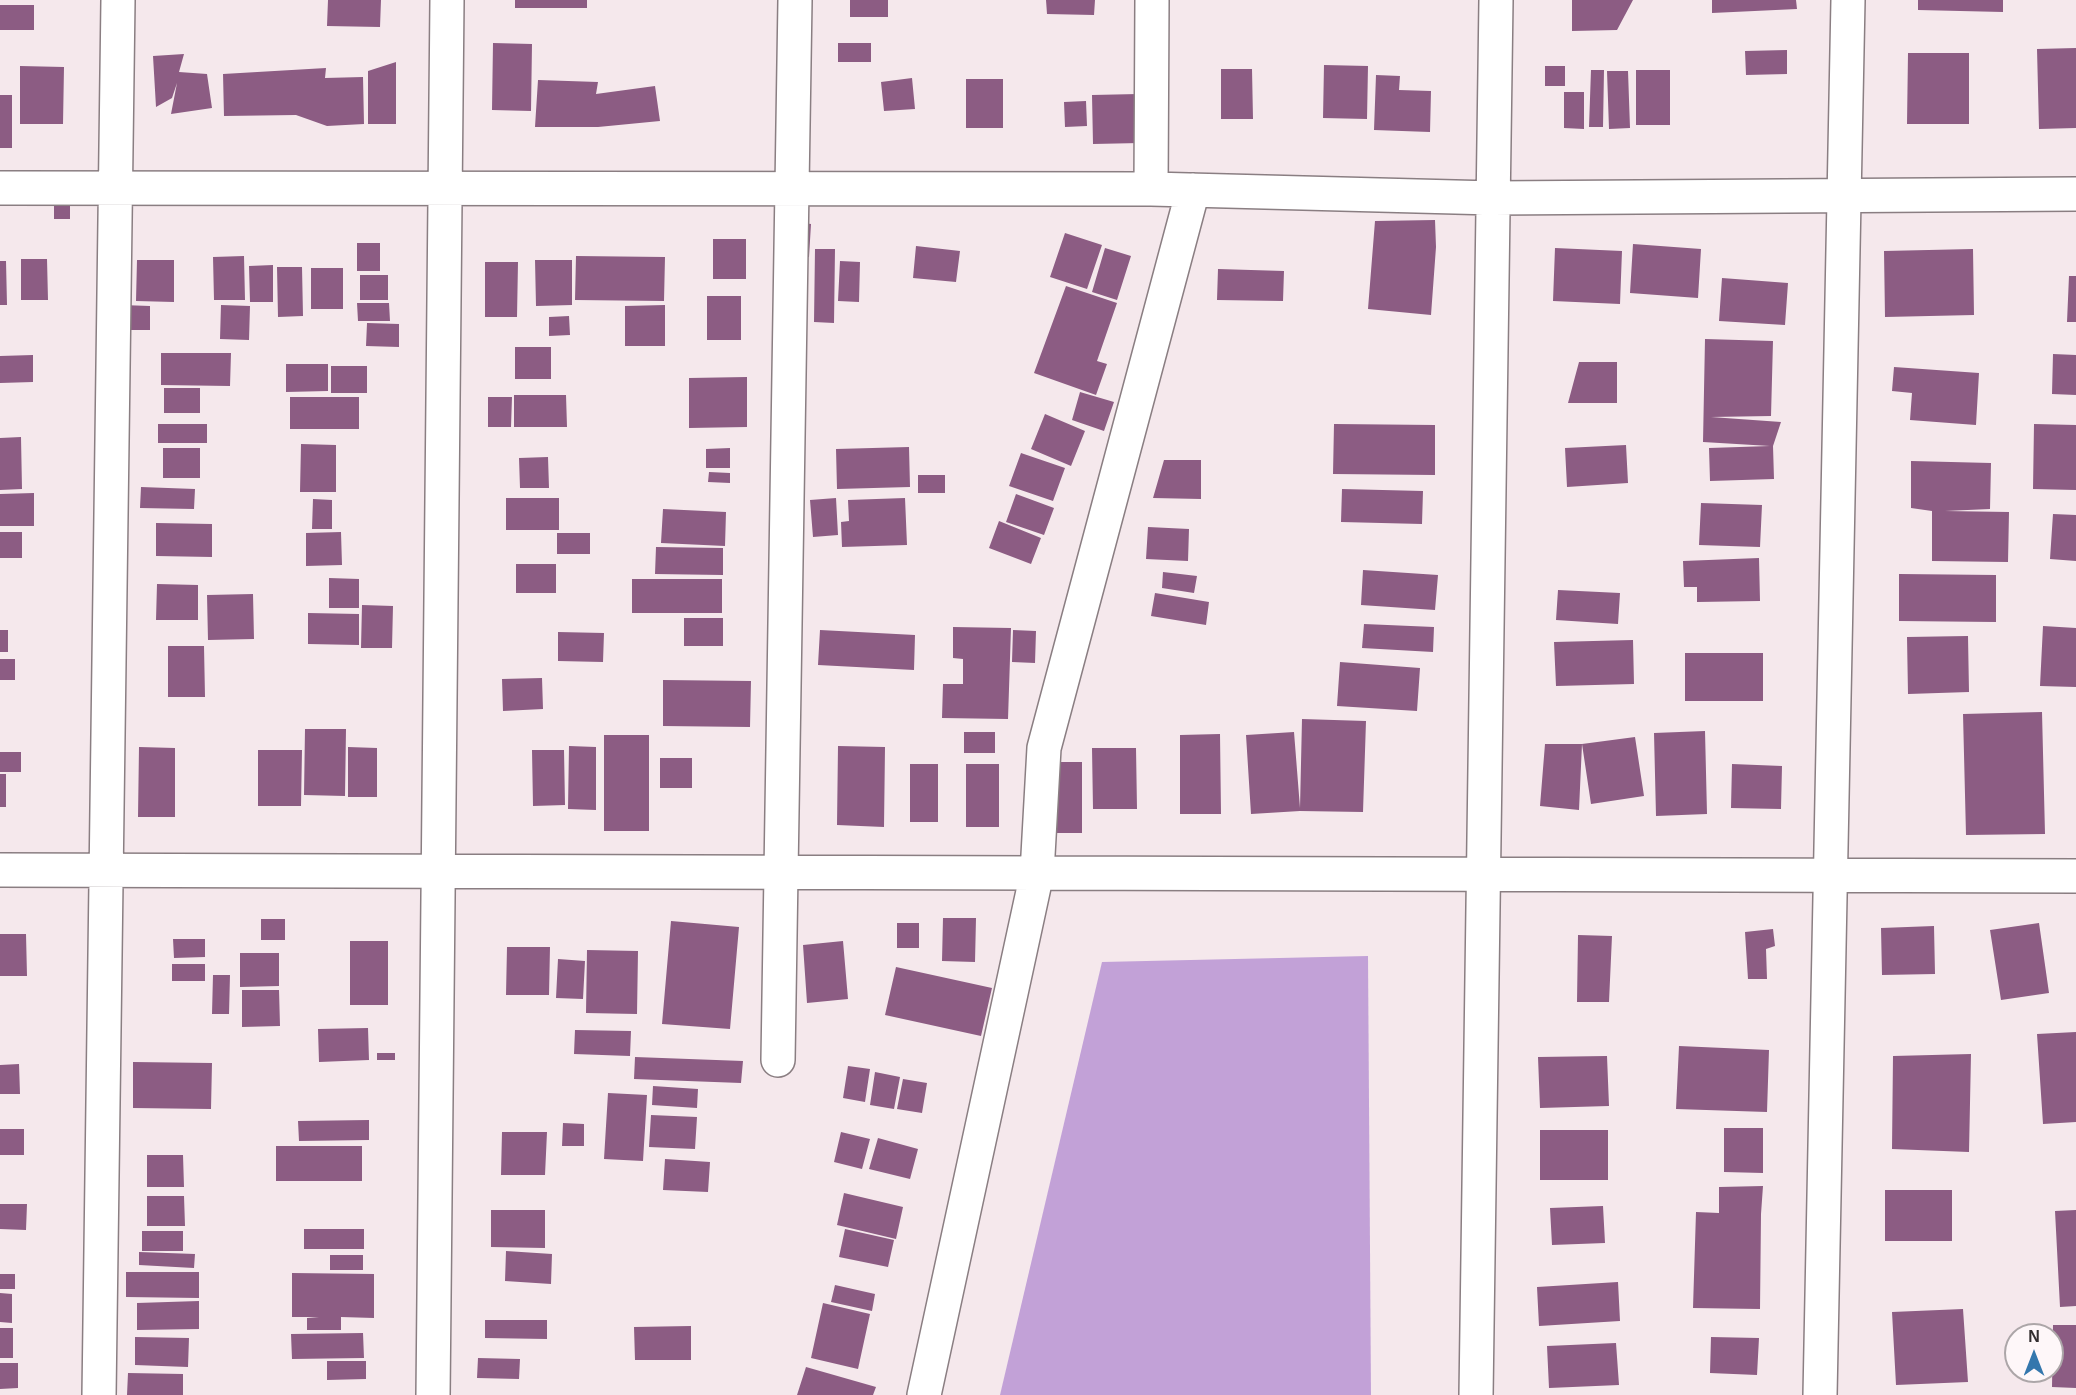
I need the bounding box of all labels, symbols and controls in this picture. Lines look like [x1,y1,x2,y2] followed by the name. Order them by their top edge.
[2004,1323,2064,1383] north arrow
[2028,1328,2040,1345] text: N

